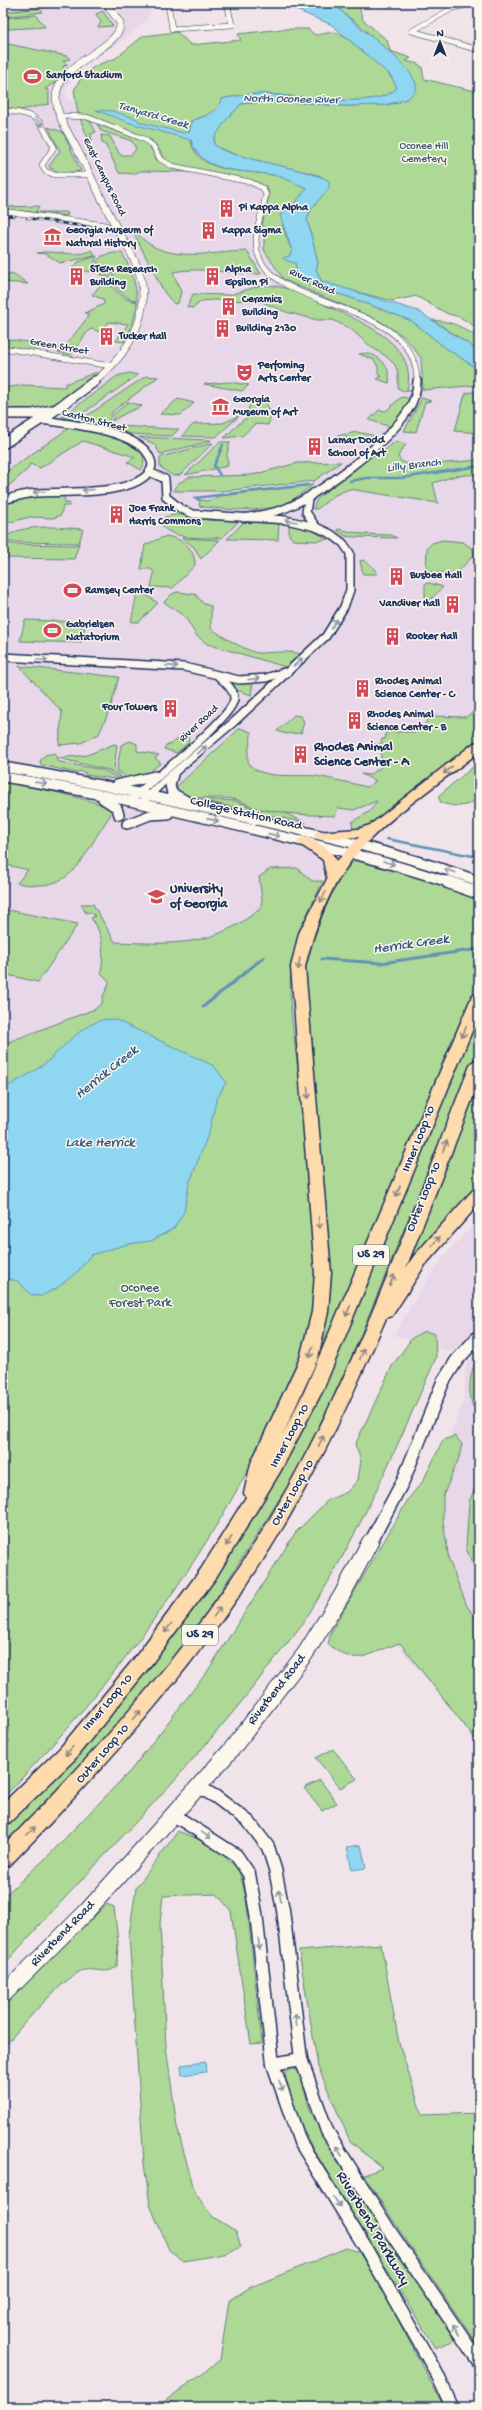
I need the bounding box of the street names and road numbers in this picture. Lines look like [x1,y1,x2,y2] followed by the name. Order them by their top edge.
[80,136,129,219] street label: East Campus Road
[287,266,338,298] street label: River Road
[29,336,91,358] street label: Green Street
[61,407,129,435] street label: Carlton Street
[177,702,222,745] street label: River Road
[189,794,305,834] street label: College Station Road
[399,1103,439,1174] street label: Inner Loop 10
[403,1159,445,1234] street label: Outer Loop 10
[353,1245,389,1265] road number: US 29
[267,1401,313,1471] street label: Inner Loop 10
[268,1457,318,1529] street label: Outer Loop 10
[182,1625,218,1645] road number: US 29
[245,1651,310,1728] street label: Riverbend Road
[80,1671,137,1735] street label: Inner Loop 10
[73,1721,133,1787] street label: Outer Loop 10
[28,1897,99,1970] street label: Riverbend Road
[330,2168,414,2290] street label: Riverbend Parkway

